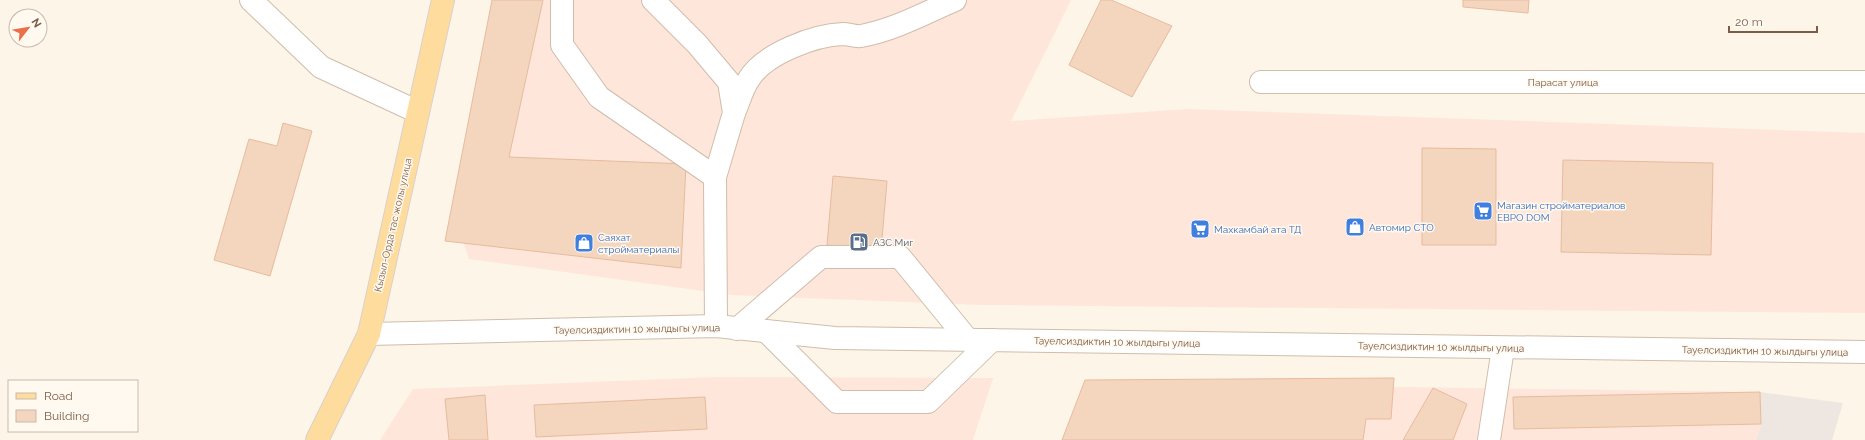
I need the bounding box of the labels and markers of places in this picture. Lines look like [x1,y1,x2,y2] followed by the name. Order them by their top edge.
[1472,200,1494,222] supermarket icon: Магазин стройматериалов ЕВРО DOM
[1497,200,1625,223] place label: Магазин стройматериалов ЕВРО DOM
[1344,216,1366,238] shop icon: Автомир СТО
[1189,218,1211,240] supermarket icon: Махкамбай ата ТД
[1369,222,1434,233] place label: Автомир СТО
[1214,224,1302,235] place label: Махкамбай ата ТД
[848,231,870,253] fuel station icon: АЗС Миг
[573,232,595,254] shop icon: Саяхат стройматериалы
[598,232,680,255] place label: Саяхат стройматериалы
[873,237,913,248] place label: АЗС Миг

